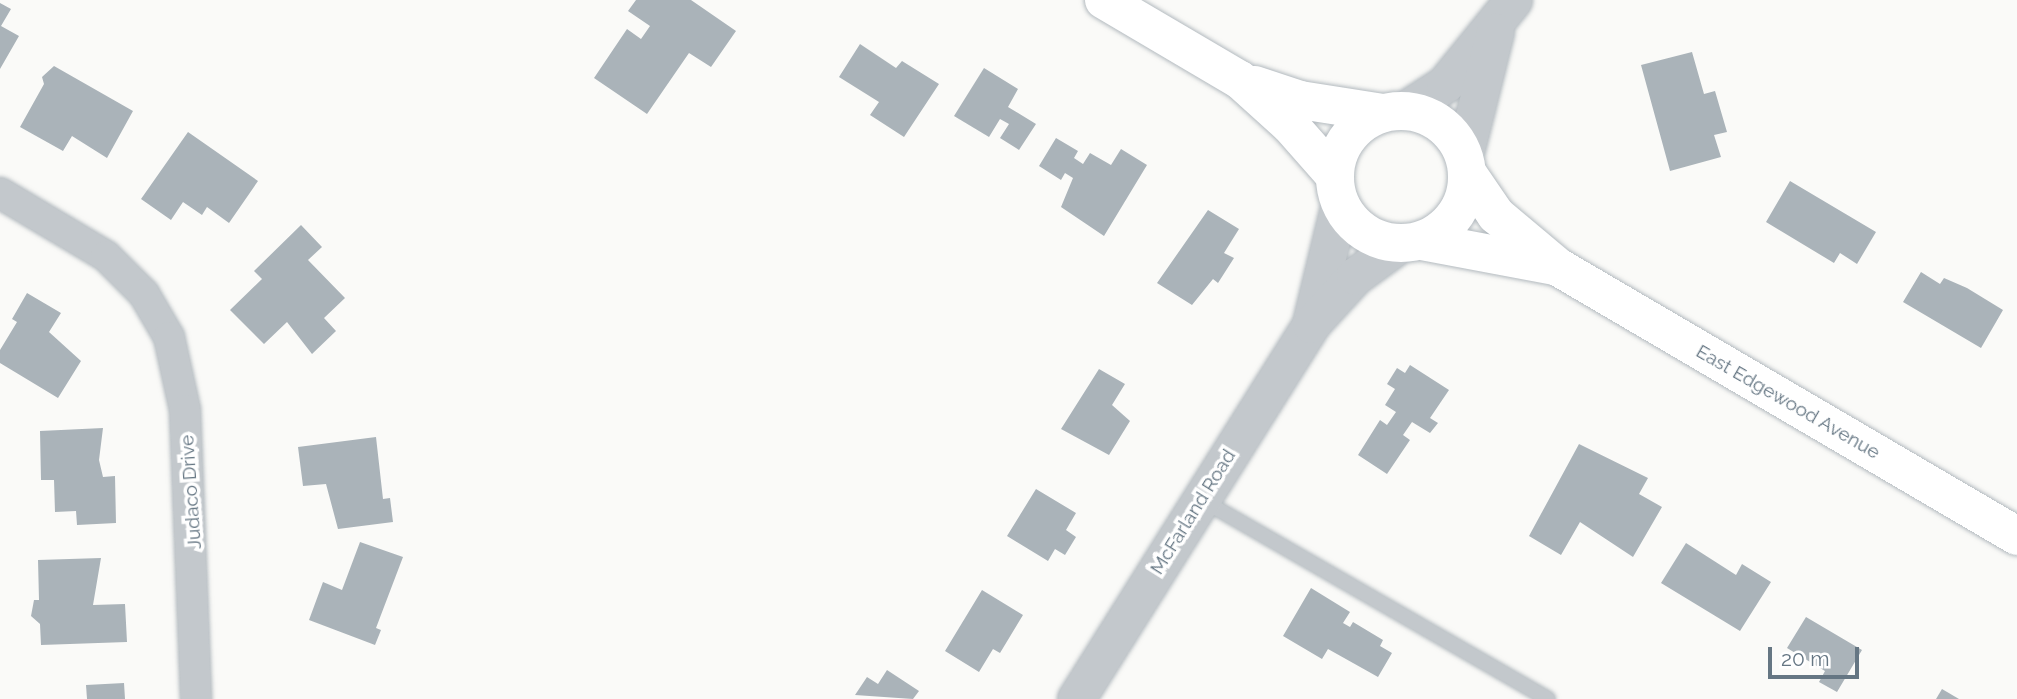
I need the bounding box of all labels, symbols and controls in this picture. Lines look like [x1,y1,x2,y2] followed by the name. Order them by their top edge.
[1692,340,1884,464] street label: East Edgewood Avenue
[176,434,206,550] street label: Judaco Drive
[1146,445,1240,579] street label: McFarland Road
[1772,632,1863,676] scale bar
[1781,646,1829,671] text: 20 m

